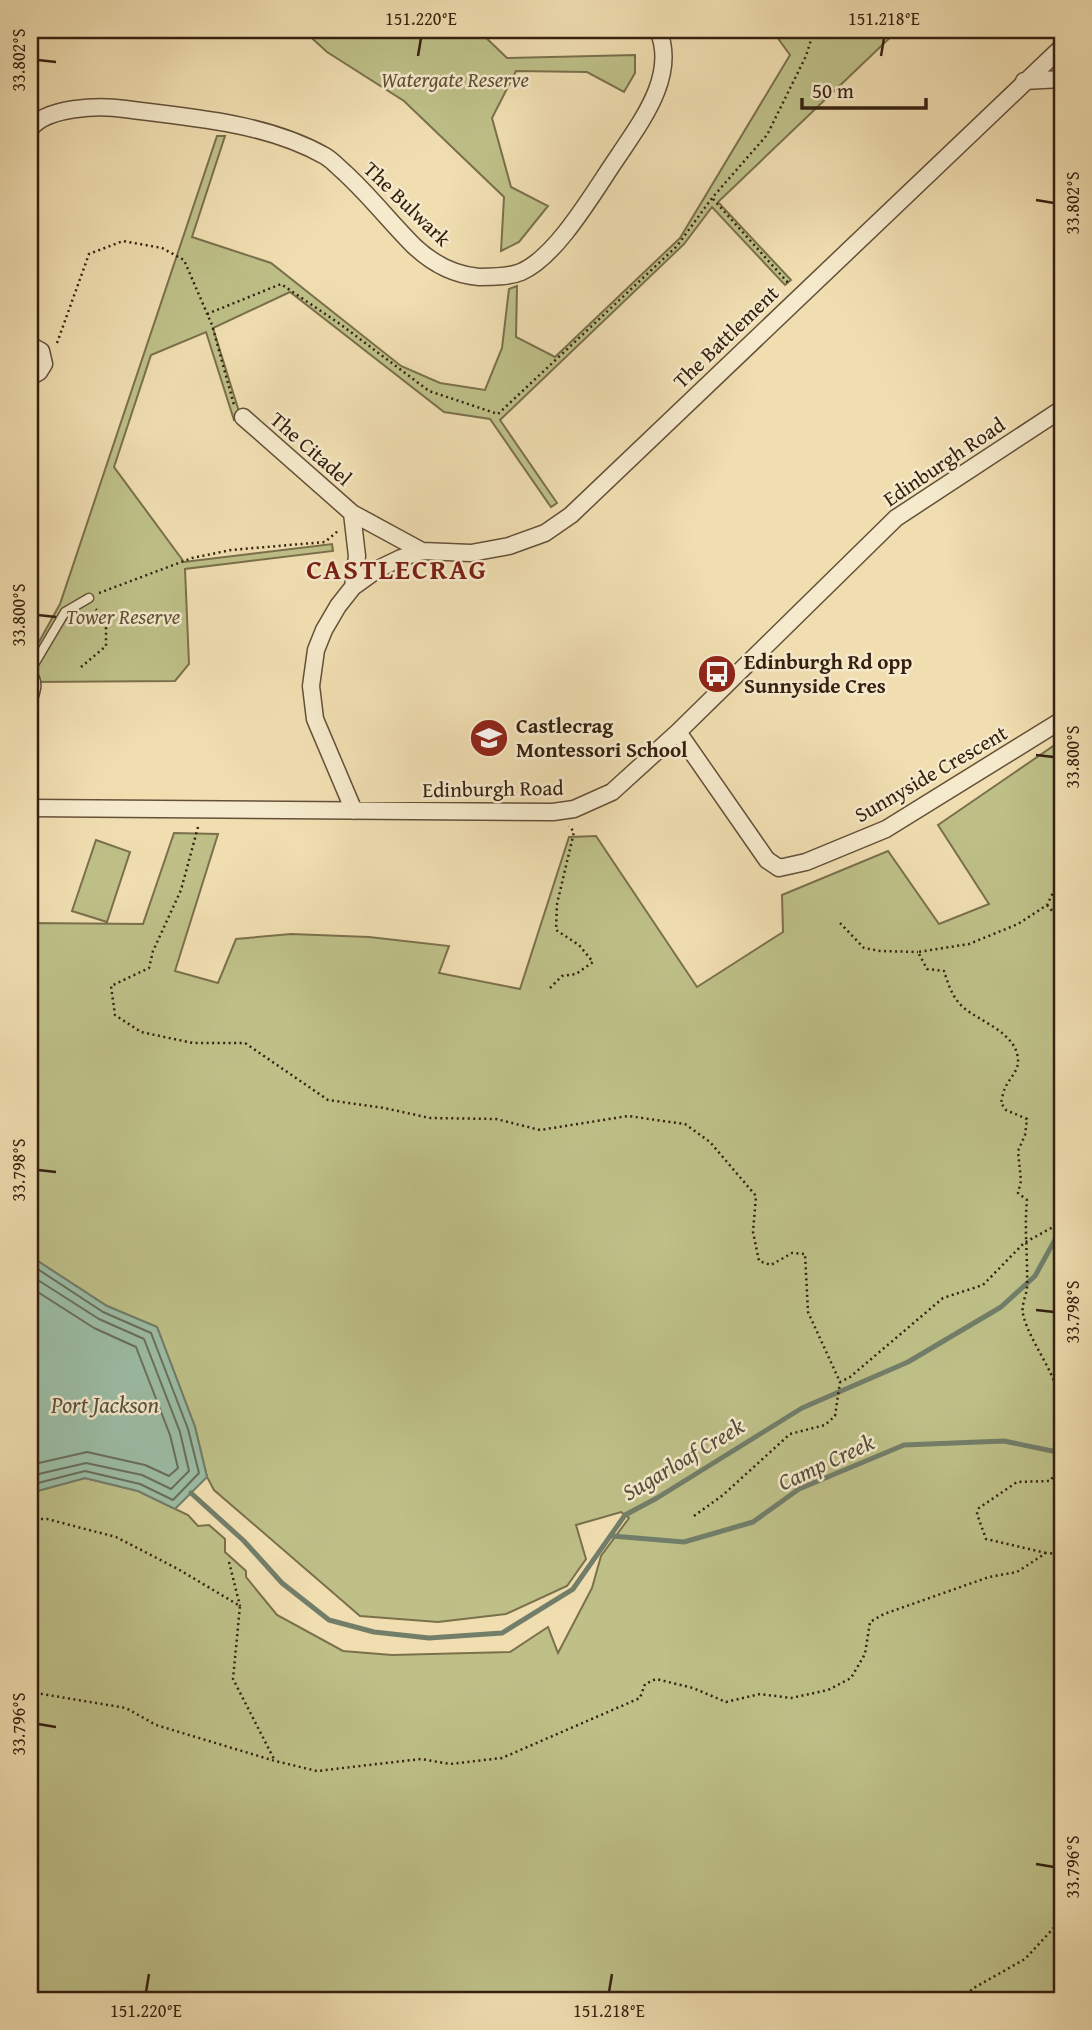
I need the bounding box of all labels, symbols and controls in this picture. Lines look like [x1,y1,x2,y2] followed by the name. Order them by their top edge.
[385,5,457,32] text: 151.220°E
[848,5,920,32] text: 151.218°E
[5,28,32,91] text: 33.802°S
[381,64,529,95] park label: Watergate Reserve
[802,66,926,110] scale bar
[812,75,854,106] text: 50 m
[357,154,458,254] street label: The Bulwark
[1059,171,1086,234] text: 33.802°S
[666,278,786,395] street label: The Battlement
[264,404,359,493] street label: The Citadel
[877,409,1012,514] street label: Edinburgh Road
[306,548,488,589] district label: CASTLECRAG
[5,583,32,646] text: 33.800°S
[66,601,180,632] park label: Tower Reserve
[744,646,912,701] place label: Edinburgh Rd opp Sunnyside Cres
[696,653,738,695] bus stop icon: Edinburgh Rd opp Sunnyside Cres
[516,710,688,765] place label: Castlecrag Montessori School
[468,717,510,759] school or university icon: Castlecrag Montessori School
[849,717,1013,830] street label: Sunnyside Crescent
[1059,725,1086,788] text: 33.800°S
[422,772,565,805] street label: Edinburgh Road
[5,1138,32,1201] text: 33.798°S
[1059,1280,1086,1343] text: 33.798°S
[50,1388,159,1421] water label: Port Jackson
[615,1409,751,1508] water label: Sugarloaf Creek
[772,1425,880,1498] water label: Camp Creek
[5,1692,32,1755] text: 33.796°S
[1059,1835,1086,1898] text: 33.796°S
[110,1997,182,2024] text: 151.220°E
[573,1997,645,2024] text: 151.218°E

